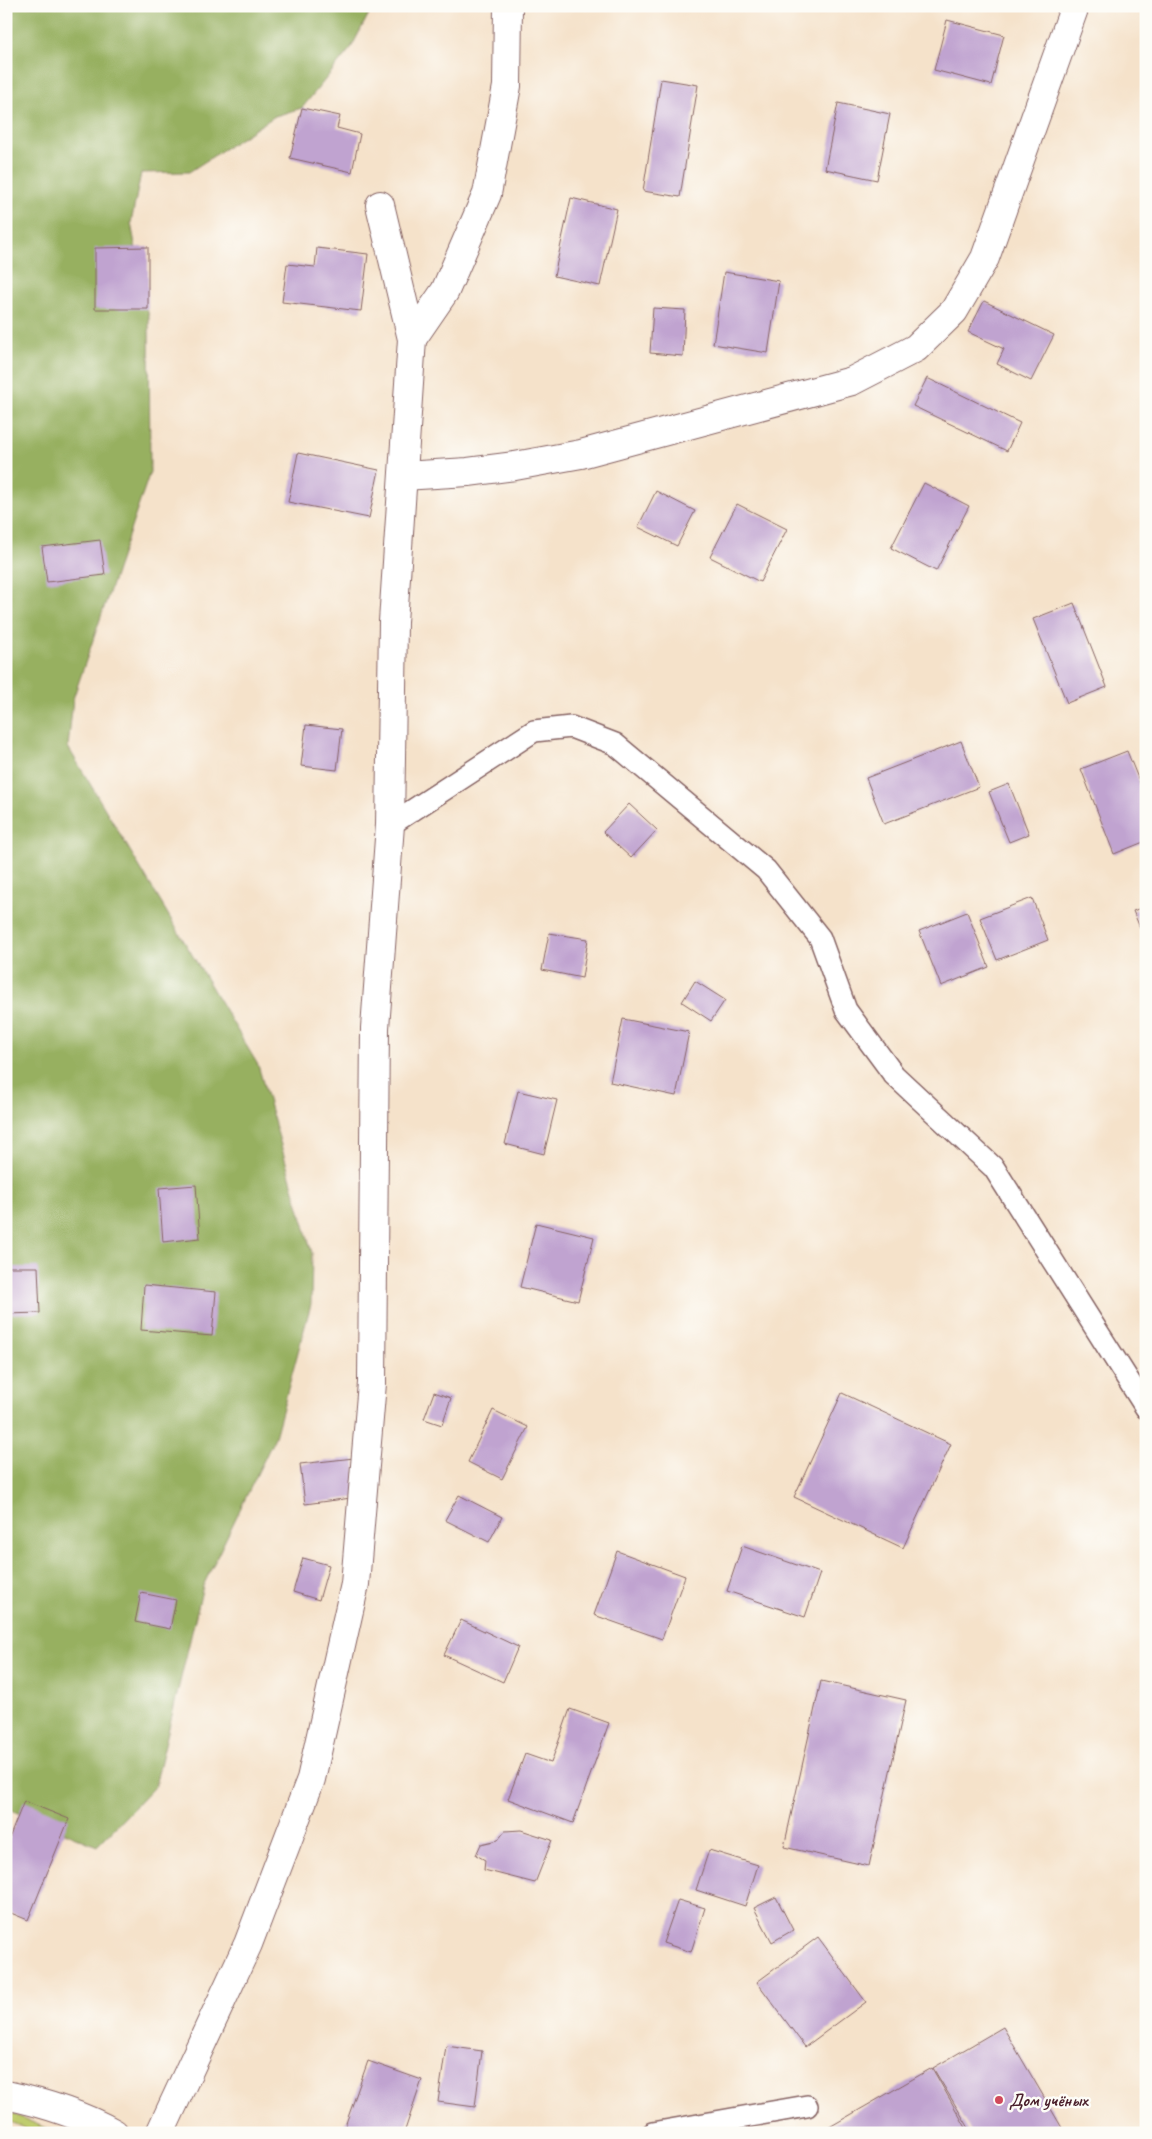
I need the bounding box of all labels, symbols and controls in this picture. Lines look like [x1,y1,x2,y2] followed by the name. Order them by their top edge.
[1009,2089,1089,2111] place label: Дом учёных
[993,2094,1005,2106] marker: Дом учёных

